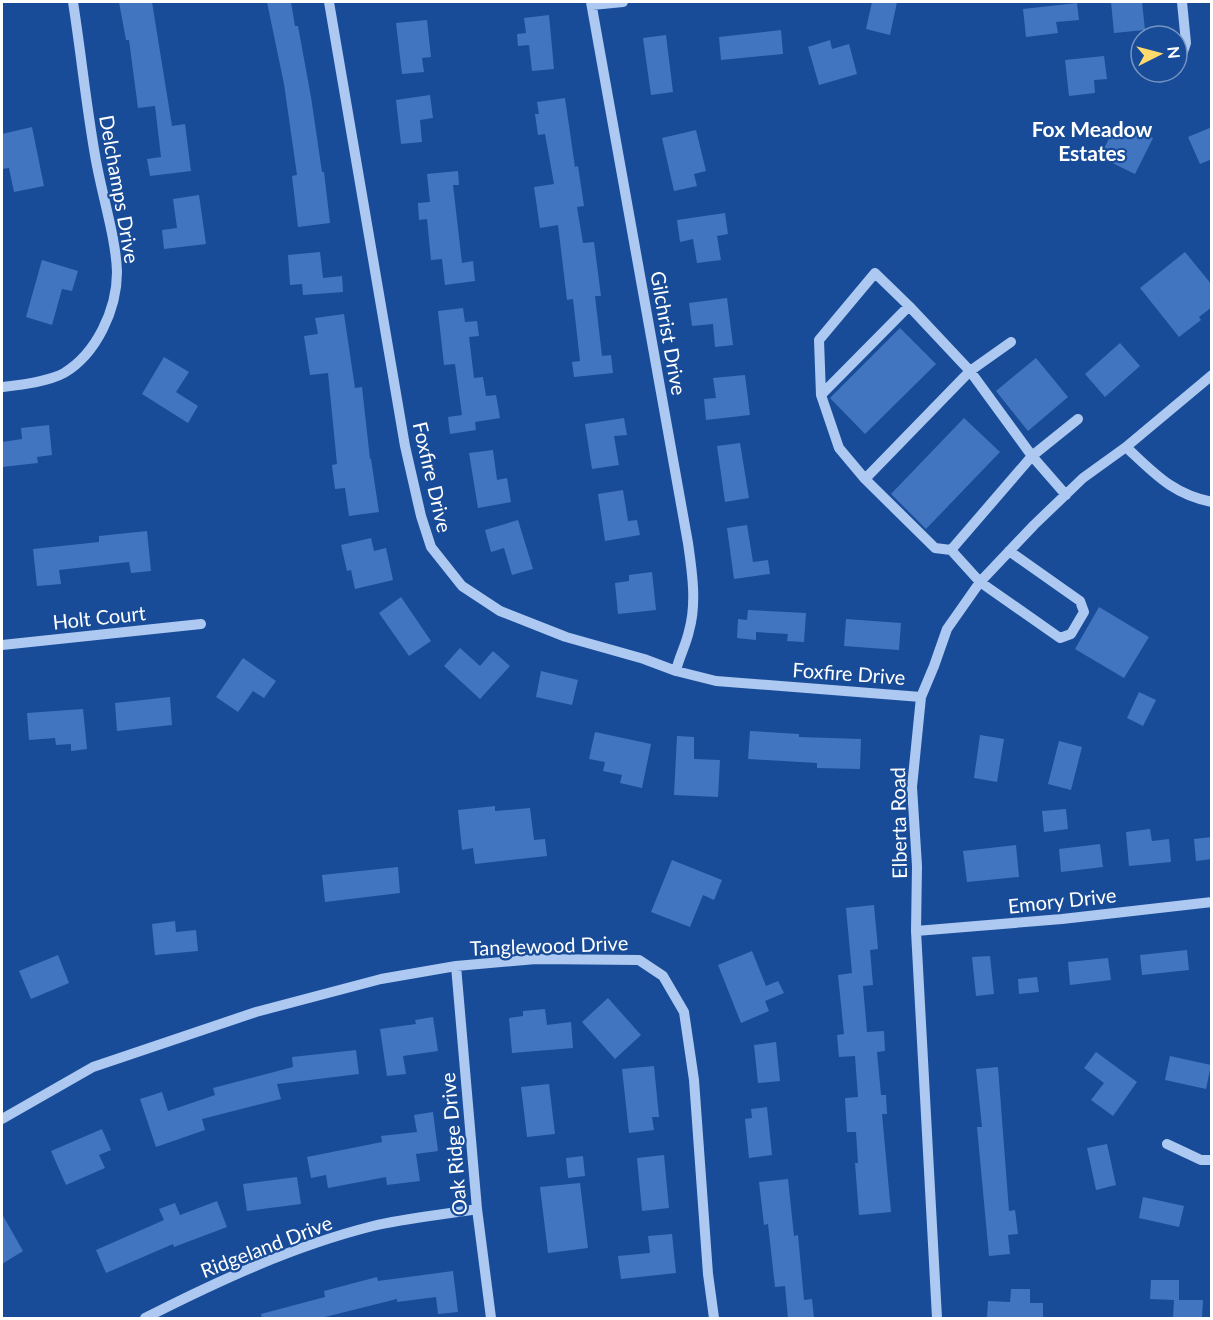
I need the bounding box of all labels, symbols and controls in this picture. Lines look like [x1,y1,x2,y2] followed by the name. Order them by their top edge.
[1129,24,1189,84] north arrow
[1164,45,1185,60] text: N
[95,113,145,265] street label: Delchamps Drive
[1032,116,1152,165] district label: Fox Meadow Estates
[646,269,692,397] street label: Gilchrist Drive
[409,419,457,535] street label: Foxfire Drive
[51,600,147,634] street label: Holt Court
[792,657,906,689] street label: Foxfire Drive
[885,767,911,879] street label: Elberta Road
[1007,882,1117,918] street label: Emory Drive
[469,930,629,960] street label: Tanglewood Drive
[435,1072,471,1216] street label: Oak Ridge Drive
[197,1210,335,1282] street label: Ridgeland Drive

